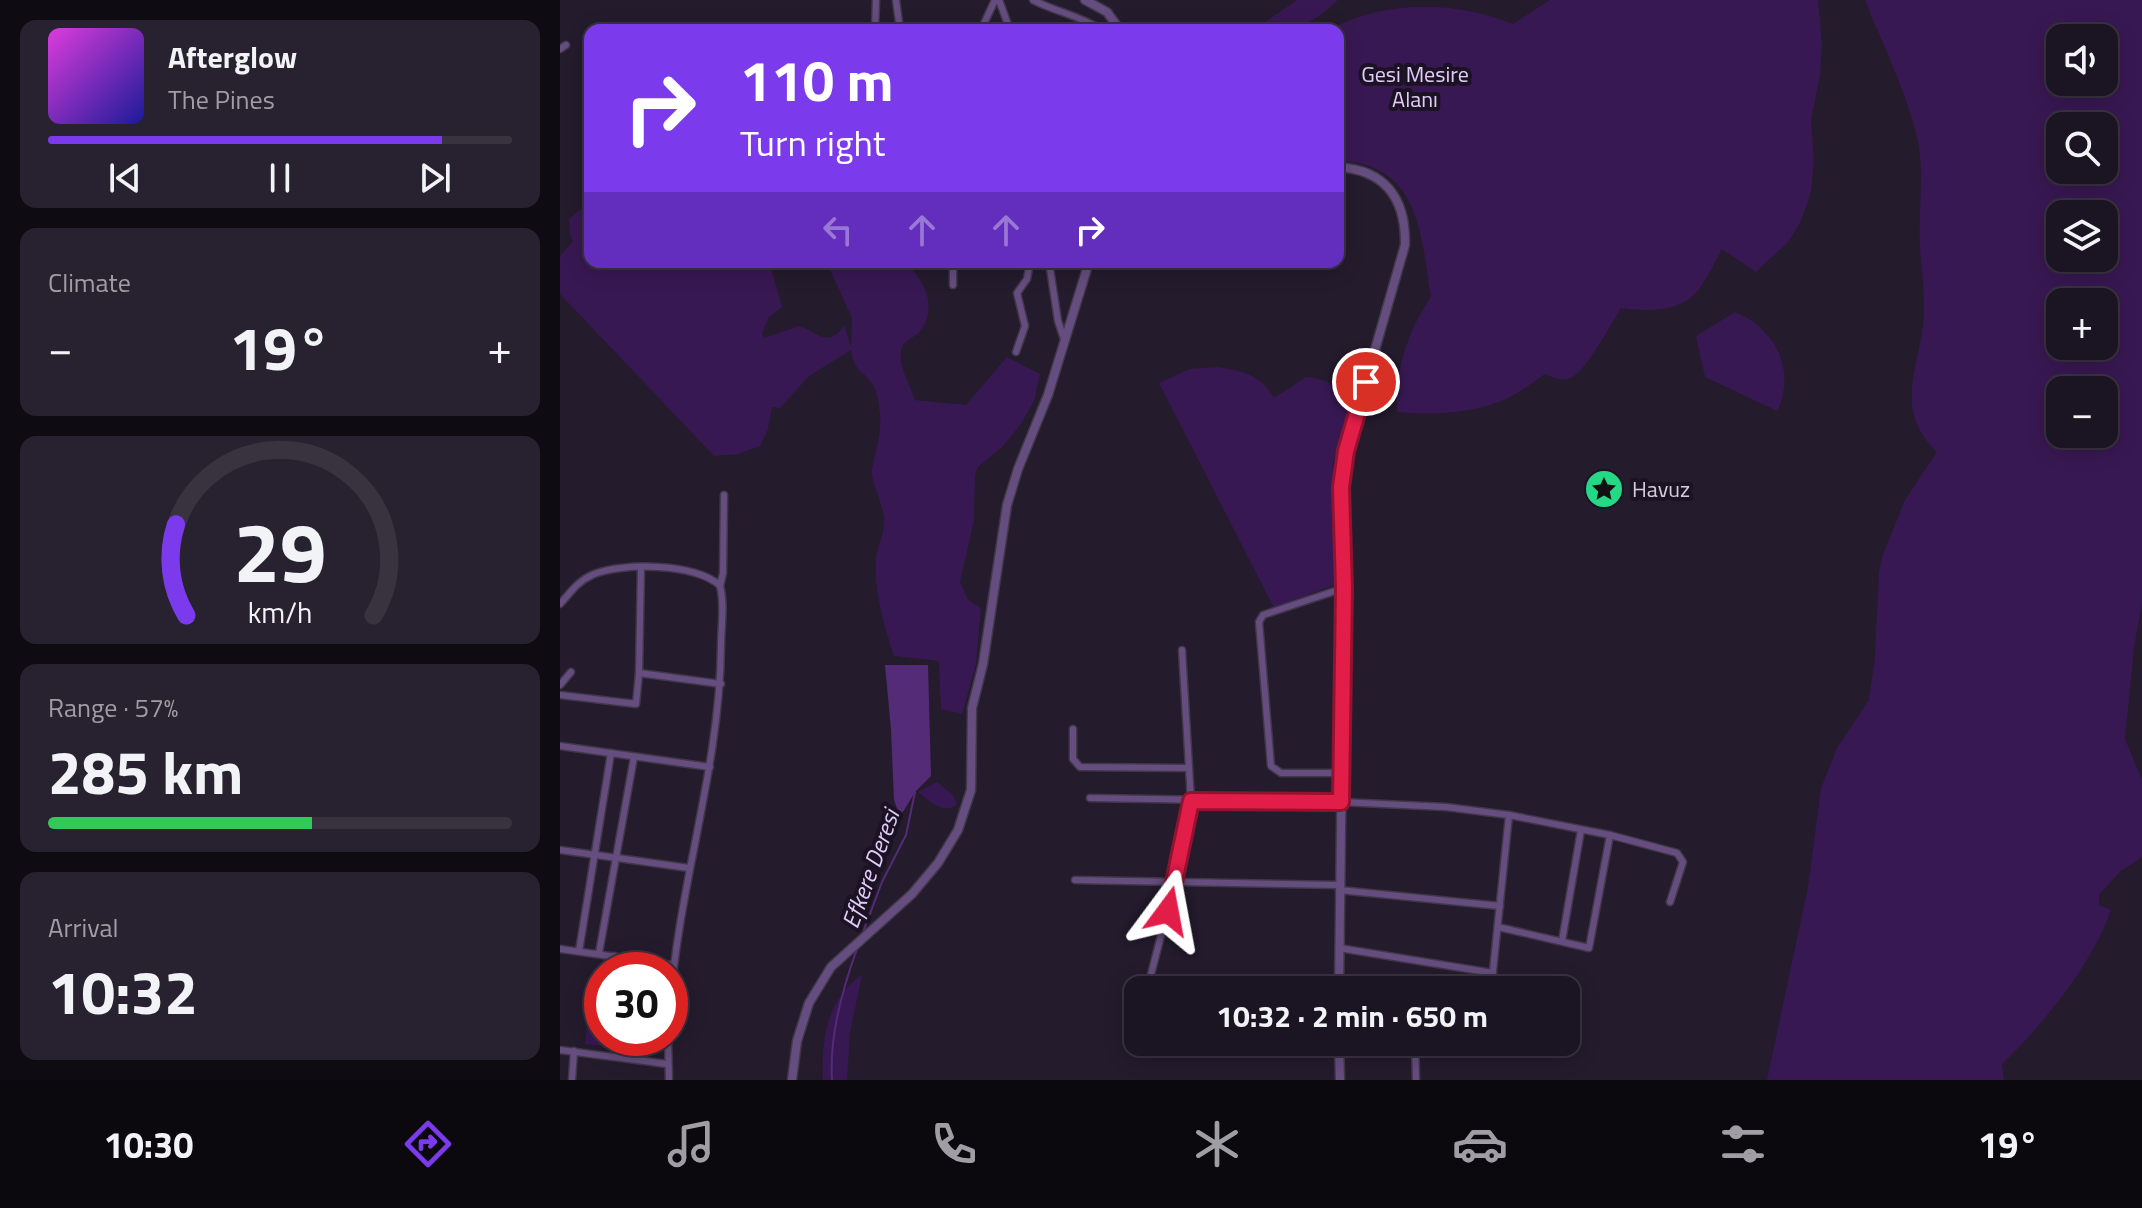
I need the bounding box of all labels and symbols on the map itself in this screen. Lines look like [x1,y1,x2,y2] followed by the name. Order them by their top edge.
[1361,57,1469,116] park label: Gesi Mesire Alanı
[1332,348,1400,416] pin
[1583,468,1625,510] place icon: Havuz
[1632,472,1690,506] place label: Havuz
[832,801,909,933] water label: Efkere Deresi
[1126,869,1210,953] position arrow
[584,952,688,1056] speed limit sign: 30

